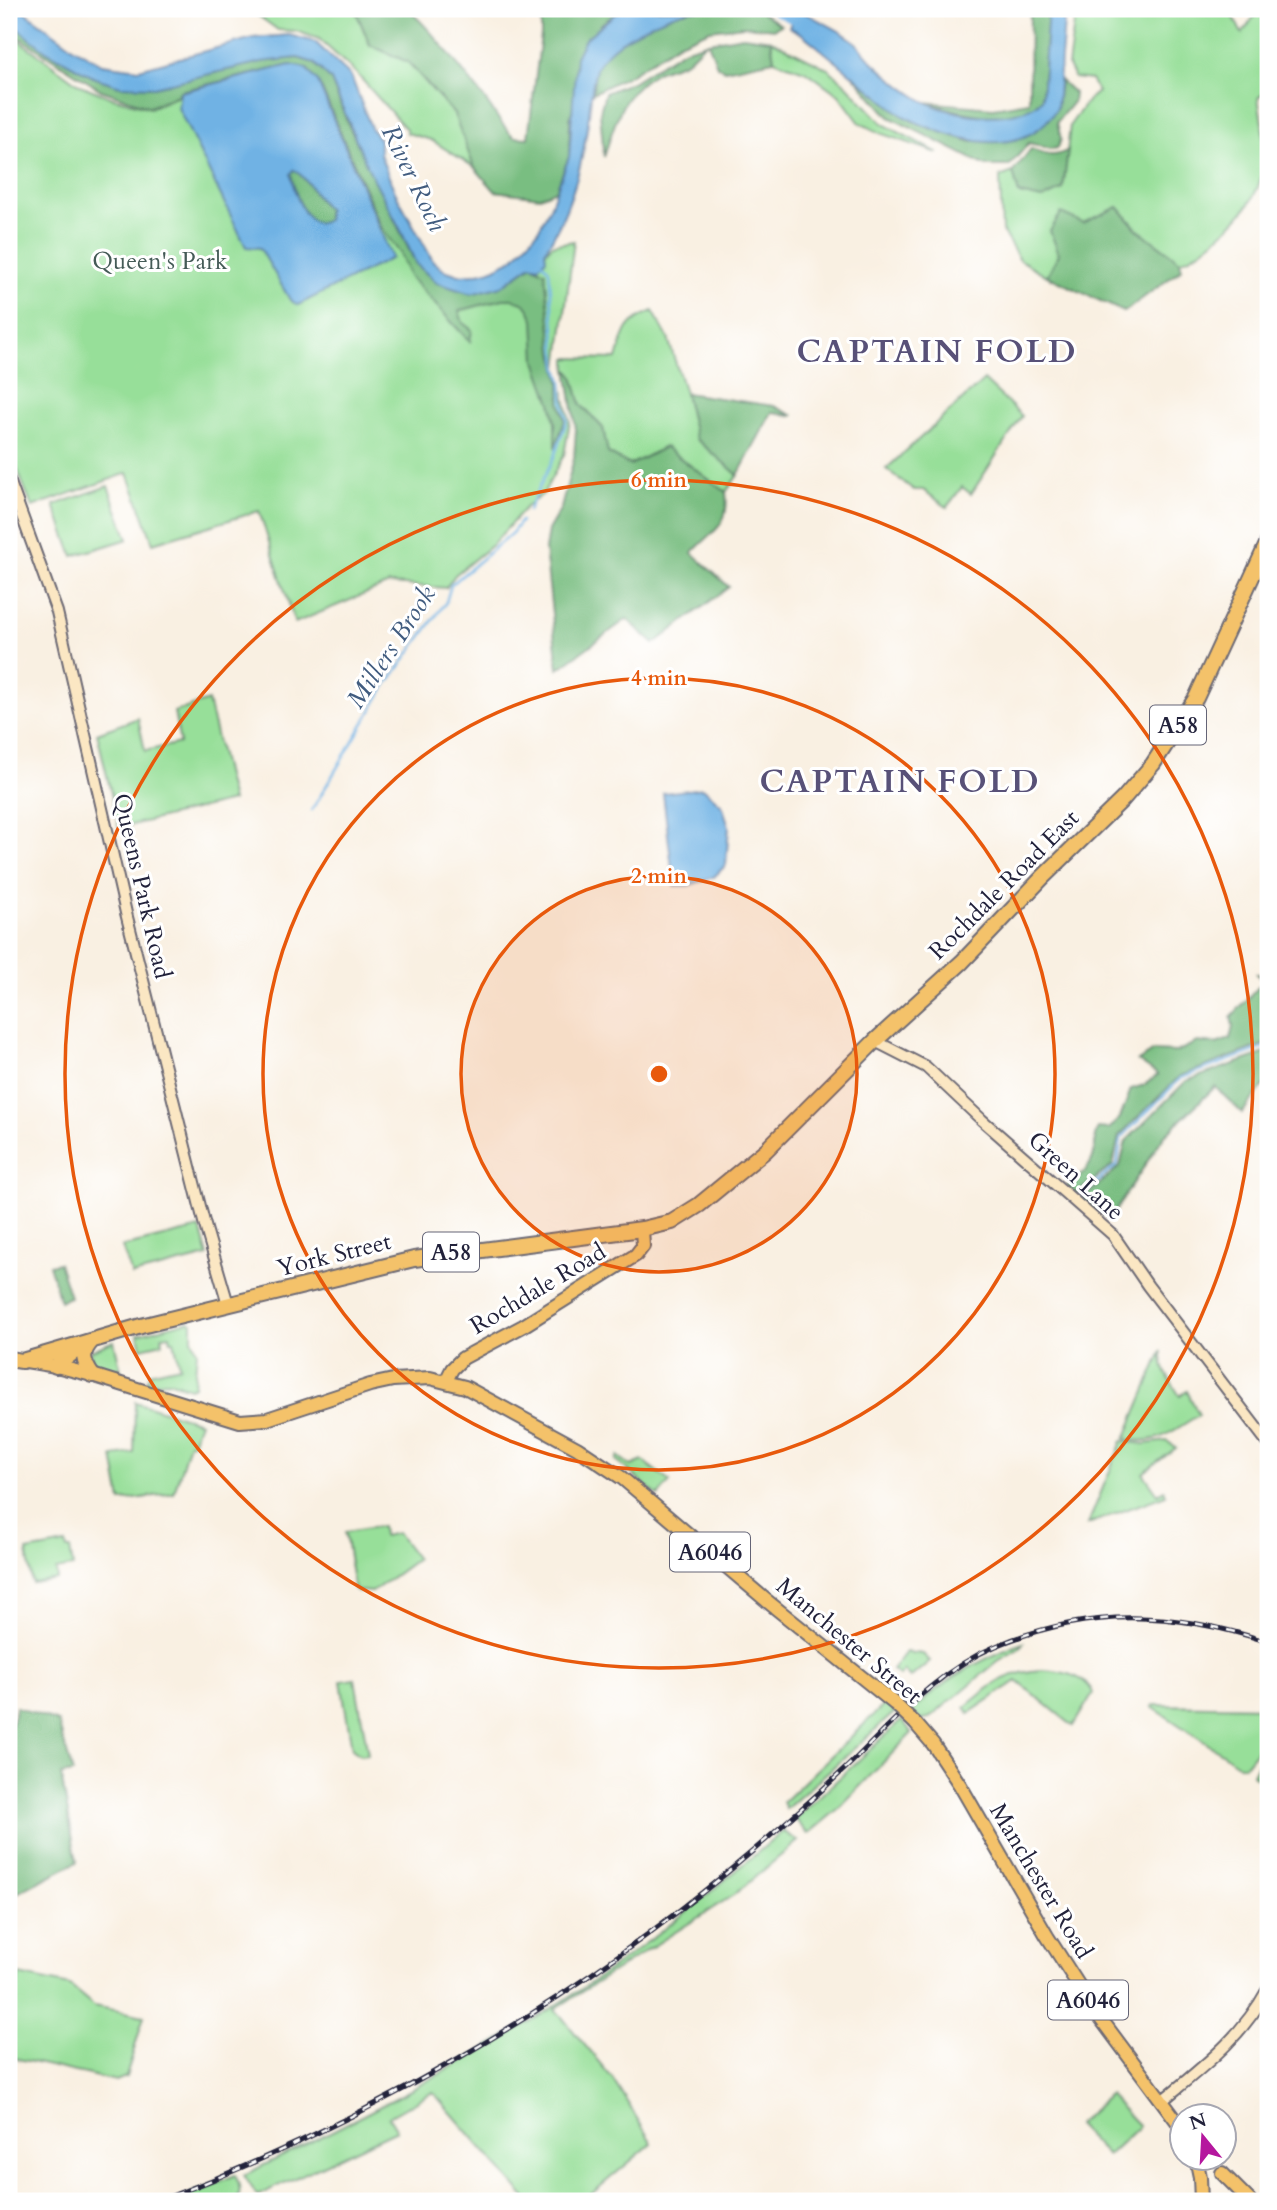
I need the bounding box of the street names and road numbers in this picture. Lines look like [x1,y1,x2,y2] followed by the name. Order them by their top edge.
[1150,706,1206,744] road number: A58
[105,790,179,982] street label: Queens Park Road
[922,802,1087,967] street label: Rochdale Road East
[1021,1124,1131,1228] street label: Green Lane
[273,1225,395,1285] street label: York Street
[423,1232,479,1272] road number: A58
[464,1235,612,1343] street label: Rochdale Road
[670,1532,750,1572] road number: A6046
[769,1570,929,1712] street label: Manchester Street
[982,1797,1101,1965] street label: Manchester Road
[1048,1980,1128,2020] road number: A6046

